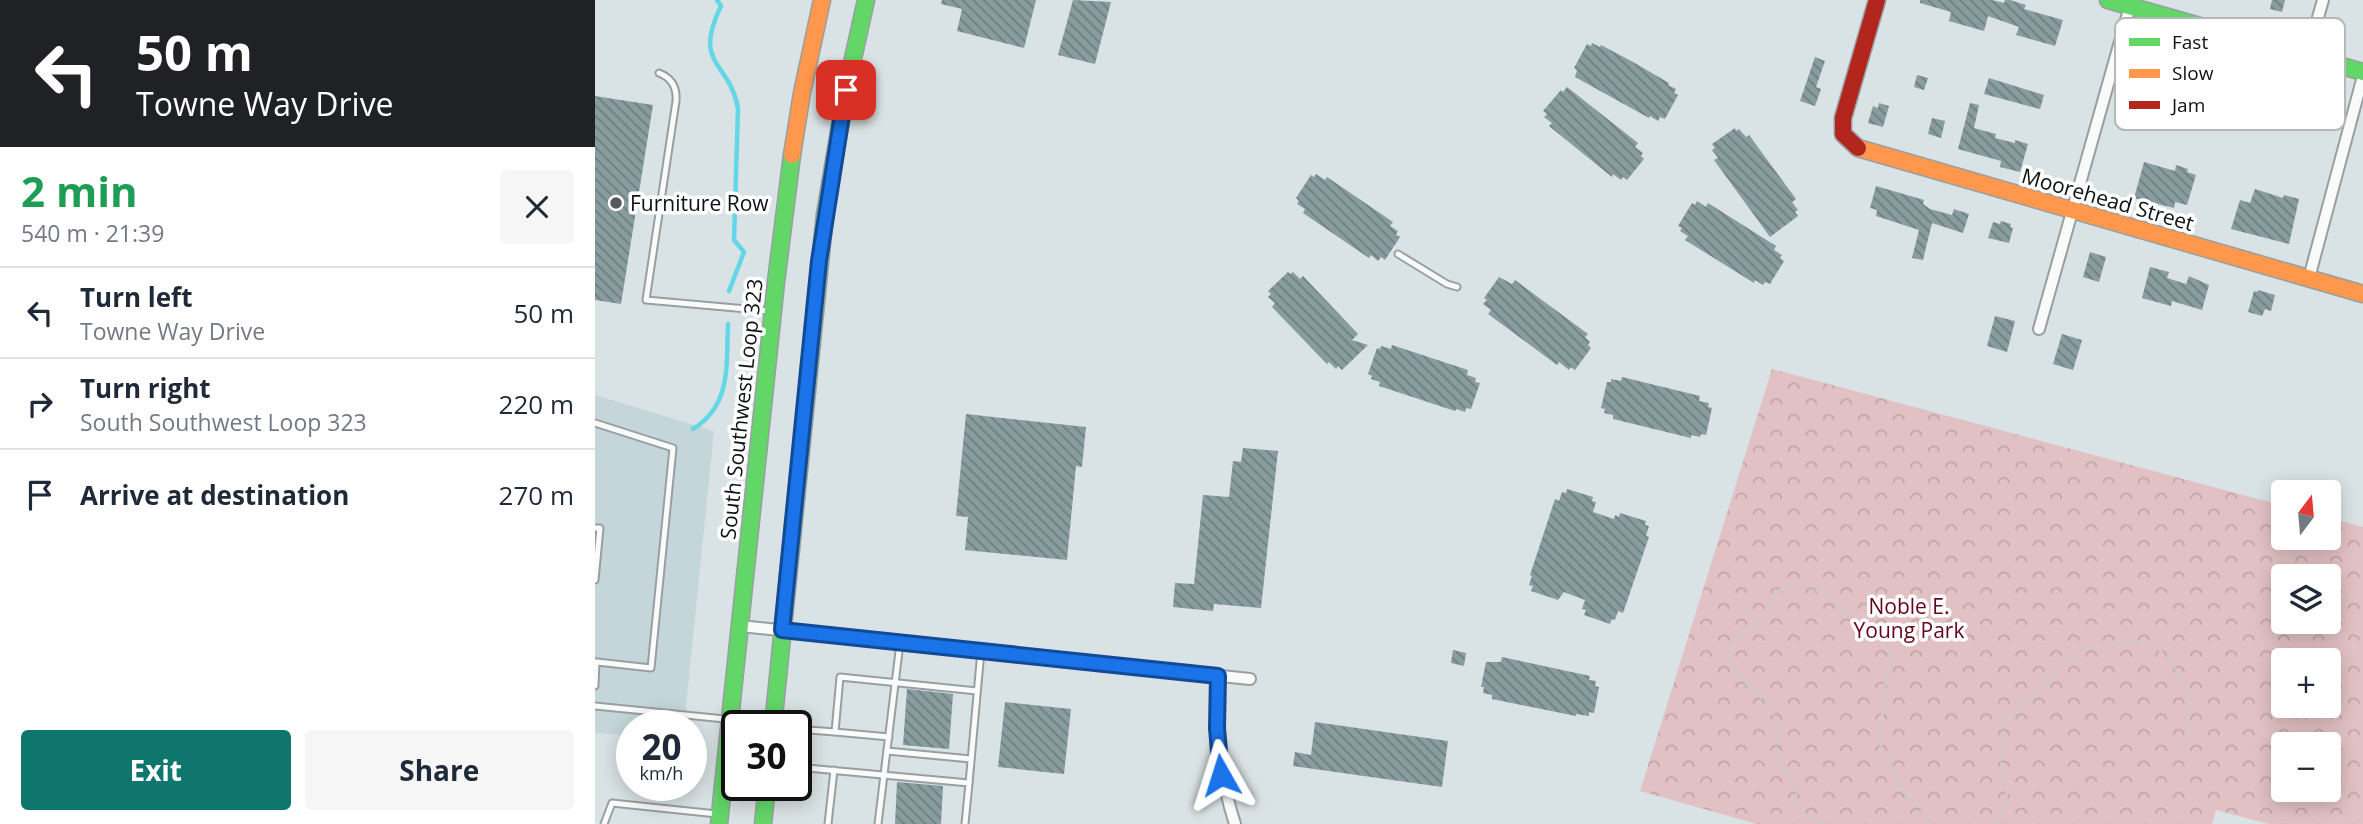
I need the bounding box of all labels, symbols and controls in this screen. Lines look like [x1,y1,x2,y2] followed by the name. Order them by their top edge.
[2115,18,2345,130] legend
[136,19,253,85] text: 50 m
[21,28,112,119] icon: left
[2172,29,2208,55] text: Fast
[816,60,876,120] pin
[2172,60,2214,86] text: Slow
[827,71,865,109] icon: arrive
[136,82,394,125] text: Towne Way Drive
[2170,92,2205,118] text: Jam
[2019,161,2197,237] street label: Moorehead Street
[21,162,138,219] text: 2 min
[500,170,574,244] button: close
[630,189,769,217] place label: Furniture Row
[608,195,624,211] marker: Furniture Row
[21,217,164,249] text: 540 m · 21:39
[713,277,769,541] street label: South Southwest Loop 323
[80,279,192,315] text: Turn left
[21,294,59,332] icon: left
[513,295,574,331] text: 50 m
[80,315,265,347] text: Towne Way Drive
[80,370,211,406] text: Turn right
[21,385,59,423] icon: right
[499,386,574,422] text: 220 m
[80,406,367,438] text: South Southwest Loop 323
[21,476,59,514] icon: arrive
[80,477,349,513] text: Arrive at destination
[499,477,574,513] text: 270 m
[2271,480,2341,550] north arrow
[2271,480,2341,802] map controls
[2271,564,2341,634] button: layers
[1854,592,1964,644] park label: Noble E. Young Park
[2271,648,2341,718] button: +
[721,710,812,801] speed limit sign: 30
[641,723,682,770] text: 20
[21,730,291,810] button: Exit
[305,730,574,810] button: Share
[2271,732,2341,802] button: −
[1184,738,1258,812] position arrow
[640,761,683,785] text: km/h

